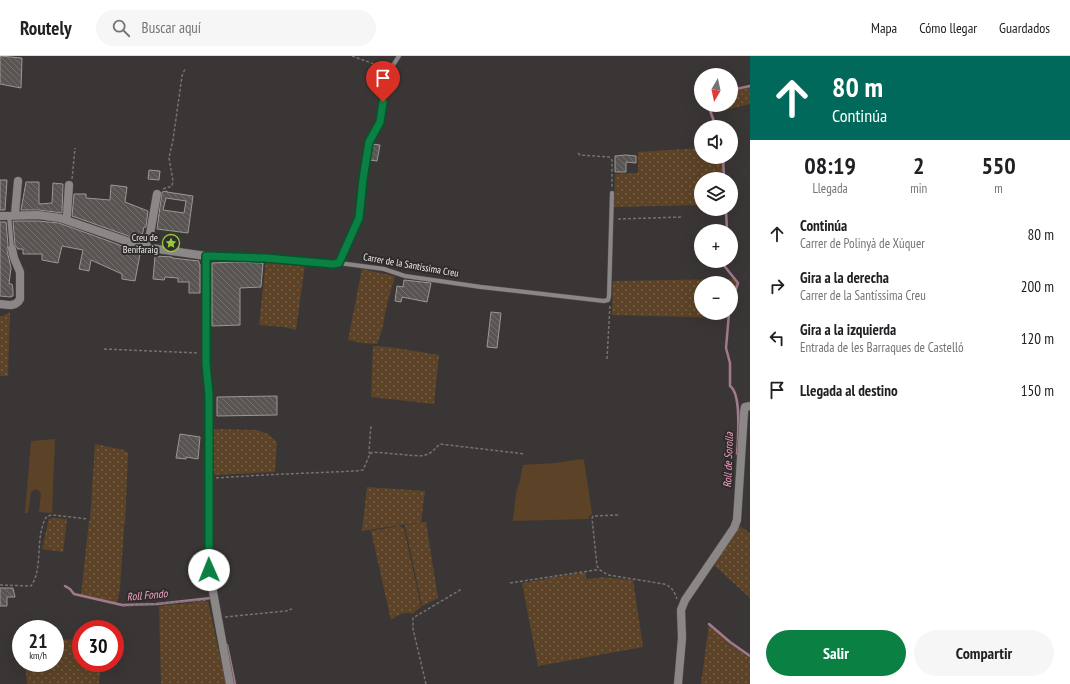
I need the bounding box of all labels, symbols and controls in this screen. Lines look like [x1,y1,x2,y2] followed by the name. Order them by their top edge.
[96,10,376,46] search box
[20,16,72,40] text: Routely
[110,17,132,39] icon: search
[142,18,201,37] text: Buscar aquí
[871,19,897,37] text: Mapa
[919,19,977,37] text: Cómo llegar
[999,19,1050,37] text: Guardados
[366,61,400,102] pin
[372,67,394,89] icon: arrive
[694,68,738,112] north arrow
[694,68,738,320] map controls
[832,68,883,105] text: 80 m
[766,72,818,124] icon: ahead
[832,104,887,127] text: Continúa
[694,120,738,164] button: sound
[804,150,856,181] text: 08:19
[913,150,924,181] text: 2
[981,150,1016,181] text: 550
[694,172,738,216] button: layers
[812,180,848,197] text: Llegada
[910,180,927,197] text: min
[994,180,1003,197] text: m
[800,216,847,235] text: Continúa
[766,223,788,245] icon: ahead
[694,224,738,268] button: +
[1028,225,1054,244] text: 80 m
[123,231,158,256] place label: Creu de Benifaraig
[161,233,181,253] place icon: Creu de Benifaraig
[800,235,925,252] text: Carrer de Polinyà de Xúquer
[362,250,460,280] street label: Carrer de la Santíssima Creu
[800,268,889,287] text: Gira a la derecha
[766,275,788,297] icon: right
[694,276,738,320] button: −
[1021,277,1054,296] text: 200 m
[800,287,926,304] text: Carrer de la Santíssima Creu
[800,320,896,339] text: Gira a la izquierda
[766,327,788,349] icon: left
[1021,329,1054,348] text: 120 m
[800,339,964,356] text: Entrada de les Barraques de Castelló
[766,379,788,401] icon: arrive
[800,381,898,400] text: Llegada al destino
[1021,381,1054,400] text: 150 m
[720,431,736,488] water label: Roll de Sorolla
[188,549,230,591] position arrow
[126,586,169,604] water label: Roll Fondo
[72,620,124,672] speed limit sign: 30
[28,628,48,654] text: 21
[766,630,906,676] button: Salir
[914,630,1054,676] button: Compartir
[29,649,47,662] text: km/h

